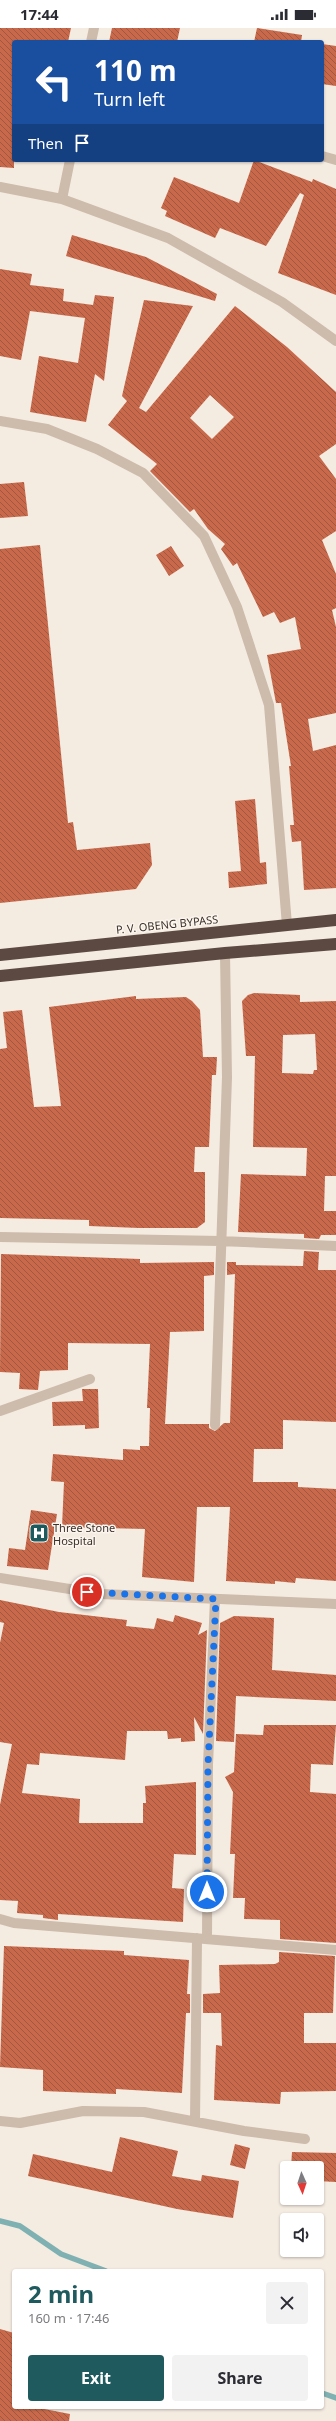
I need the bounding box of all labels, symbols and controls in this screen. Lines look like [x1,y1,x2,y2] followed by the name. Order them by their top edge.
[20,4,59,24] text: 17:44
[94,51,177,89] text: 110 m
[28,56,80,108] icon: left
[94,87,165,111] text: Turn left
[71,132,93,154] icon: arrive
[28,133,63,153] text: Then
[115,911,219,937] street label: P. V. OBENG BYPASS
[53,1520,115,1548] place label: Three Stone Hospital
[28,1522,50,1544] hospital icon: Three Stone Hospital
[70,1575,104,1609] pin
[76,1581,98,1603] icon: arrive
[186,1871,228,1913] position arrow
[280,2161,324,2205] north arrow
[280,2161,324,2257] map controls
[280,2213,324,2257] button: sound
[28,2277,94,2310] text: 2 min
[266,2282,308,2324] button: close
[28,2309,109,2327] text: 160 m · 17:46
[28,2355,164,2401] button: Exit
[172,2355,308,2401] button: Share

